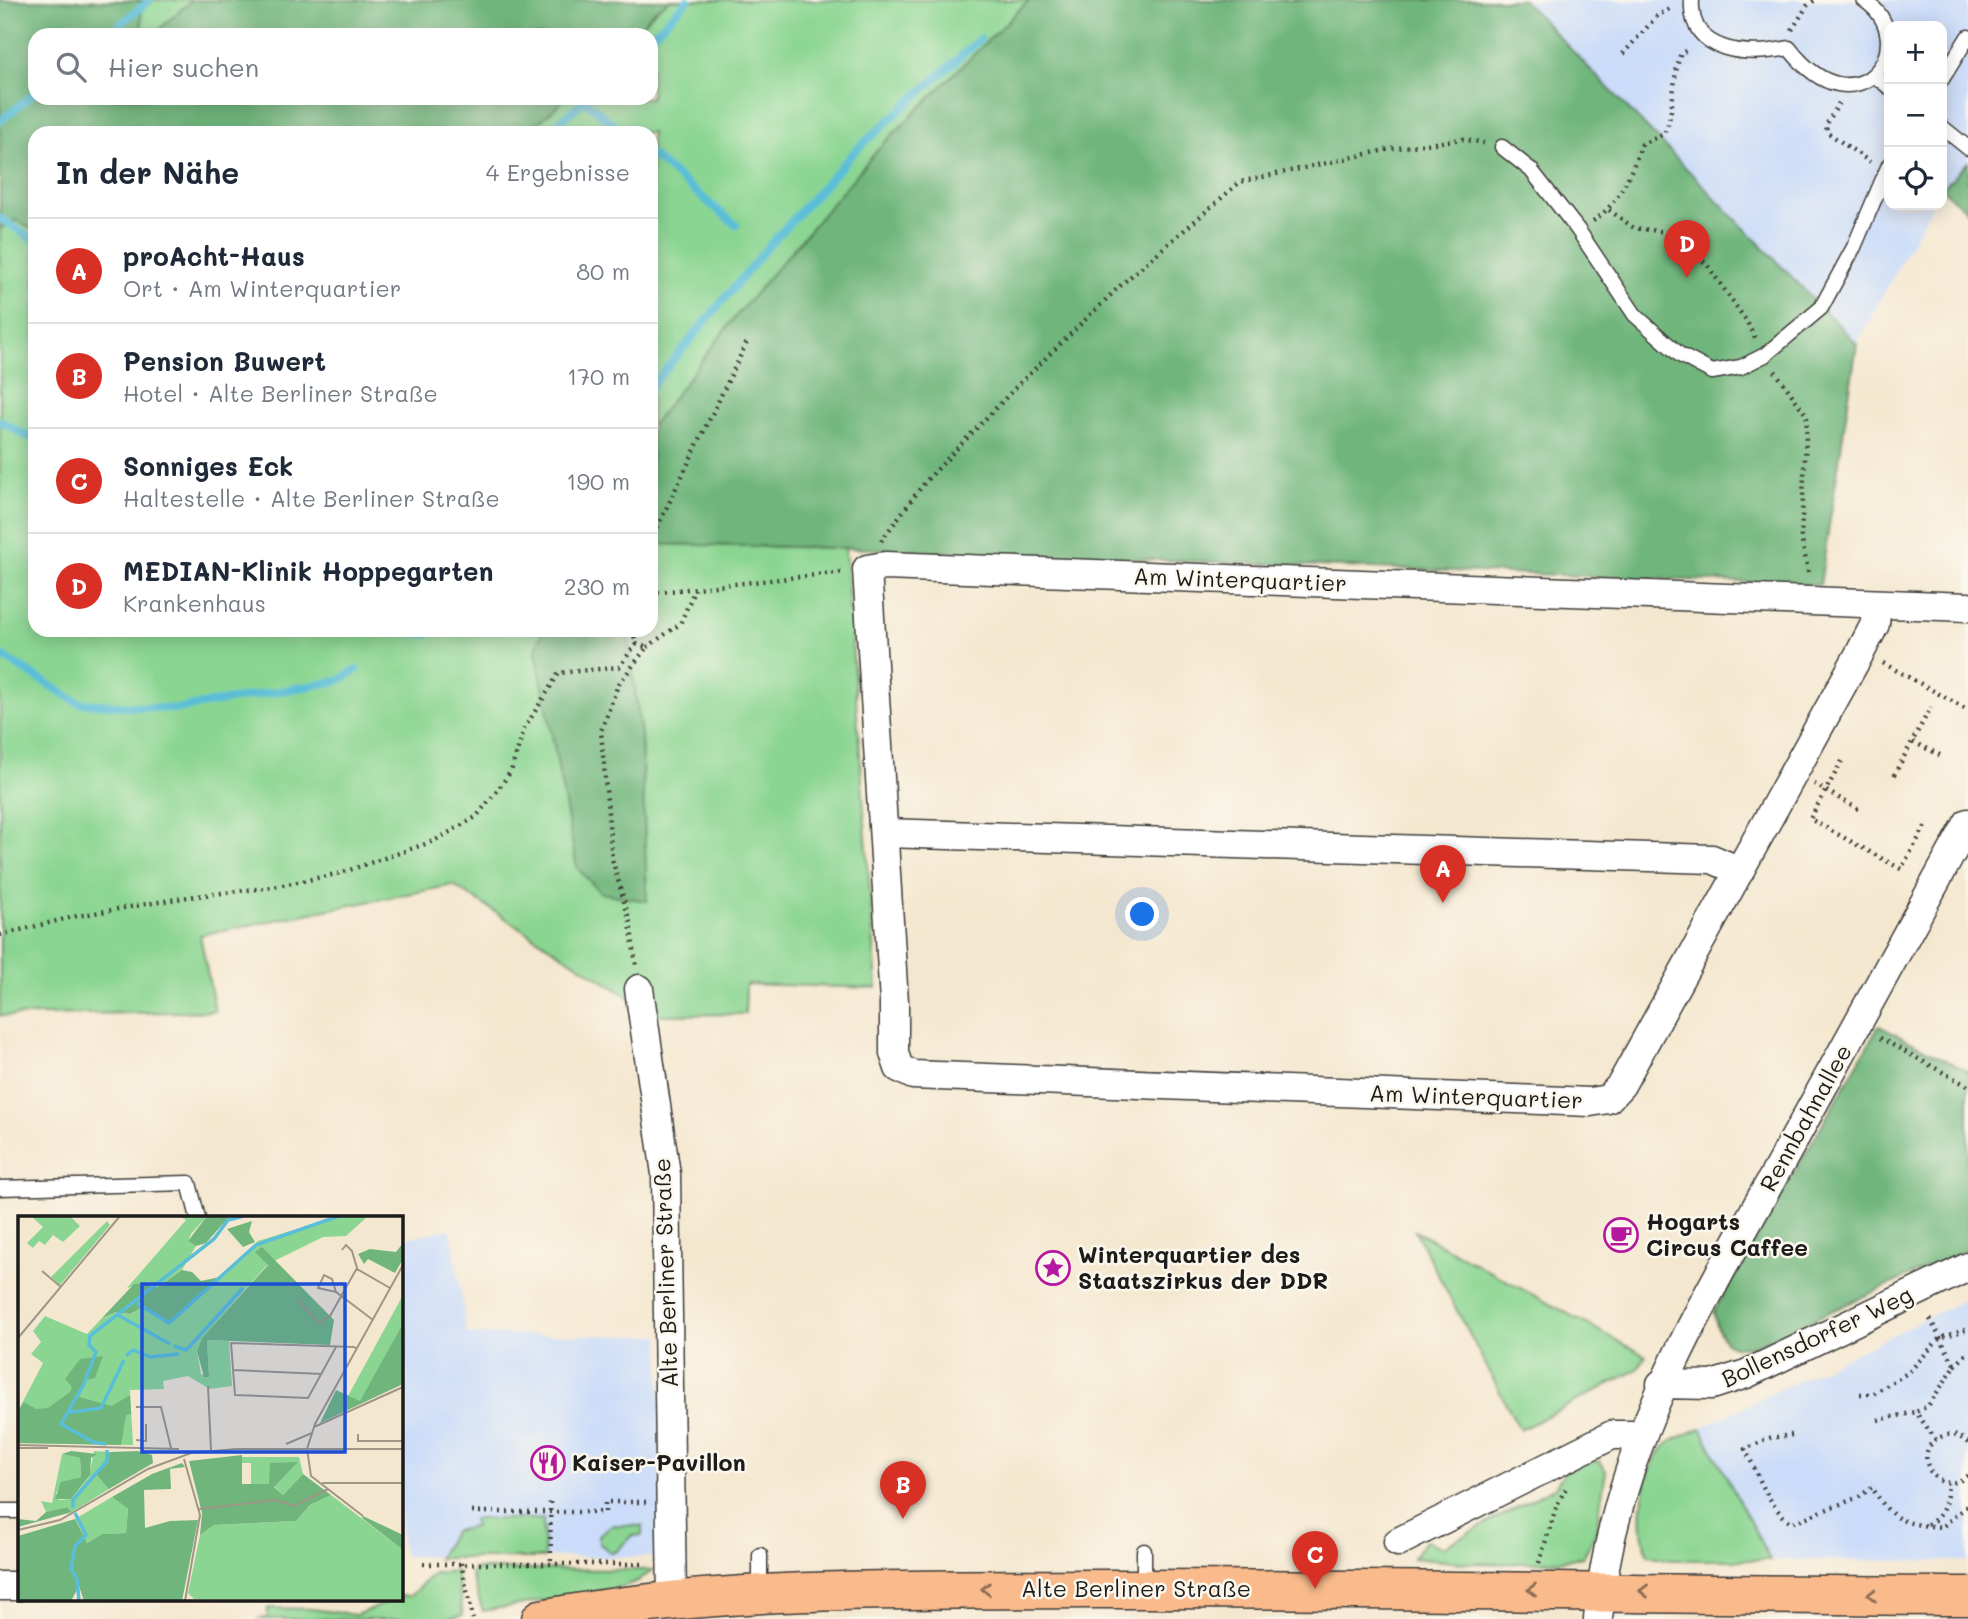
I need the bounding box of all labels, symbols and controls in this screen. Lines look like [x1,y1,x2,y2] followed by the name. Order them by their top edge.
[1884,21,1947,210] map controls
[1884,21,1947,84] button: +
[28,28,658,105] search box
[52,48,90,86] icon: search
[108,50,259,84] text: Hier suchen
[1884,84,1947,147] button: −
[1884,147,1947,210] button: locate
[56,152,239,192] text: In der Nähe
[486,157,630,187] text: 4 Ergebnisse
[1664,220,1710,278] pin: D
[123,239,305,273] text: proAcht-Haus
[71,256,87,286] text: A
[576,256,630,286] text: 80 m
[123,273,401,303] text: Ort · Am Winterquartier
[123,344,326,378] text: Pension Buwert
[71,361,87,391] text: B
[567,361,630,391] text: 170 m
[123,378,438,408] text: Hotel · Alte Berliner Straße
[123,449,293,483] text: Sonniges Eck
[70,466,88,496] text: C
[566,466,630,496] text: 190 m
[123,483,500,513] text: Haltestelle · Alte Berliner Straße
[123,554,493,588] text: MEDIAN-Klinik Hoppegarten
[1133,560,1347,598] street label: Am Winterquartier
[71,571,87,601] text: D
[564,571,630,601] text: 230 m
[123,588,266,618] text: Krankenhaus
[1420,845,1466,903] pin: A
[1125,897,1159,931] your location
[1752,1039,1858,1196] street label: Rennbahnallee
[1369,1077,1583,1115] street label: Am Winterquartier
[646,1158,684,1388] street label: Alte Berliner Straße
[1646,1206,1808,1262] place label: Hogarts Circus Caffee
[18,1216,402,1602] inset map
[1602,1216,1640,1254] cafe icon: Hogarts Circus Caffee
[1078,1239,1328,1295] place label: Winterquartier des Staatszirkus der DDR
[1034,1249,1072,1287] place icon: Winterquartier des Staatszirkus der DDR
[1716,1279,1917,1393] street label: Bollensdorfer Weg
[529,1444,567,1482] restaurant icon: Kaiser-Pavillon
[572,1447,746,1477] place label: Kaiser-Pavillon
[880,1461,926,1519] pin: B
[1292,1531,1338,1589] pin: C
[1021,1573,1251,1603] street label: Alte Berliner Straße
[981,1581,991,1597] one-way arrow
[1527,1582,1537,1598] one-way arrow
[1639,1583,1649,1599] one-way arrow
[1866,1587,1876,1603] one-way arrow

